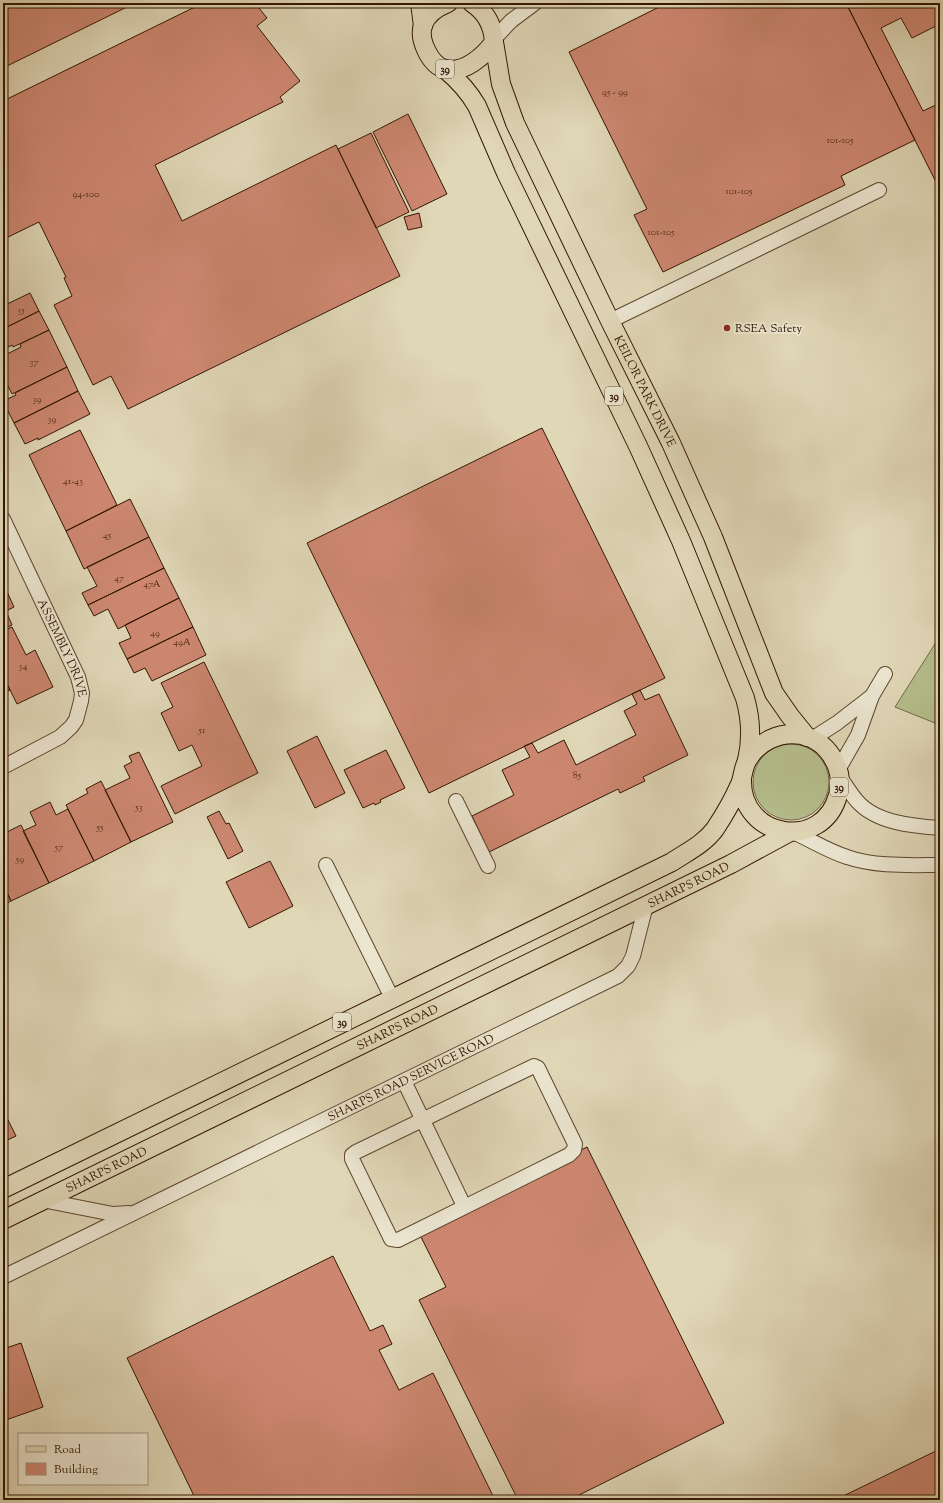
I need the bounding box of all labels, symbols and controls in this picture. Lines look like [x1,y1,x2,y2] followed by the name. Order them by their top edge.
[436,60,454,78] road number: 39
[602,85,628,100] house number: 95 - 99
[826,133,854,148] house number: 101-105
[725,184,753,199] house number: 101-105
[73,187,100,202] house number: 94-100
[647,225,675,240] house number: 101-105
[17,303,25,318] house number: 35
[735,320,802,338] place label: RSEA Safety
[722,323,732,333] marker: RSEA Safety
[609,333,680,451] street label: KEILOR PARK DRIVE
[29,355,39,370] house number: 37
[605,387,623,405] road number: 39
[33,392,42,407] house number: 39
[48,412,57,427] house number: 39
[63,474,83,489] house number: 41-43
[103,528,112,543] house number: 45
[114,571,124,586] house number: 47
[143,577,161,592] house number: 47A
[32,596,91,700] street label: ASSEMBLY DRIVE
[150,626,160,641] house number: 49
[173,635,191,650] house number: 49A
[18,659,28,674] house number: 34
[198,723,206,738] house number: 51
[573,768,582,783] house number: 85
[830,778,848,796] road number: 39
[134,800,143,815] house number: 53
[96,820,104,835] house number: 55
[54,840,63,855] house number: 57
[15,852,24,867] house number: 59
[645,858,733,913] street label: SHARPS ROAD
[354,1000,442,1056] street label: SHARPS ROAD
[333,1013,351,1031] road number: 39
[325,1030,497,1127] street label: SHARPS ROAD SERVICE ROAD
[63,1143,151,1198] street label: SHARPS ROAD
[18,1433,148,1485] legend
[54,1441,81,1459] text: Road
[54,1461,98,1479] text: Building

